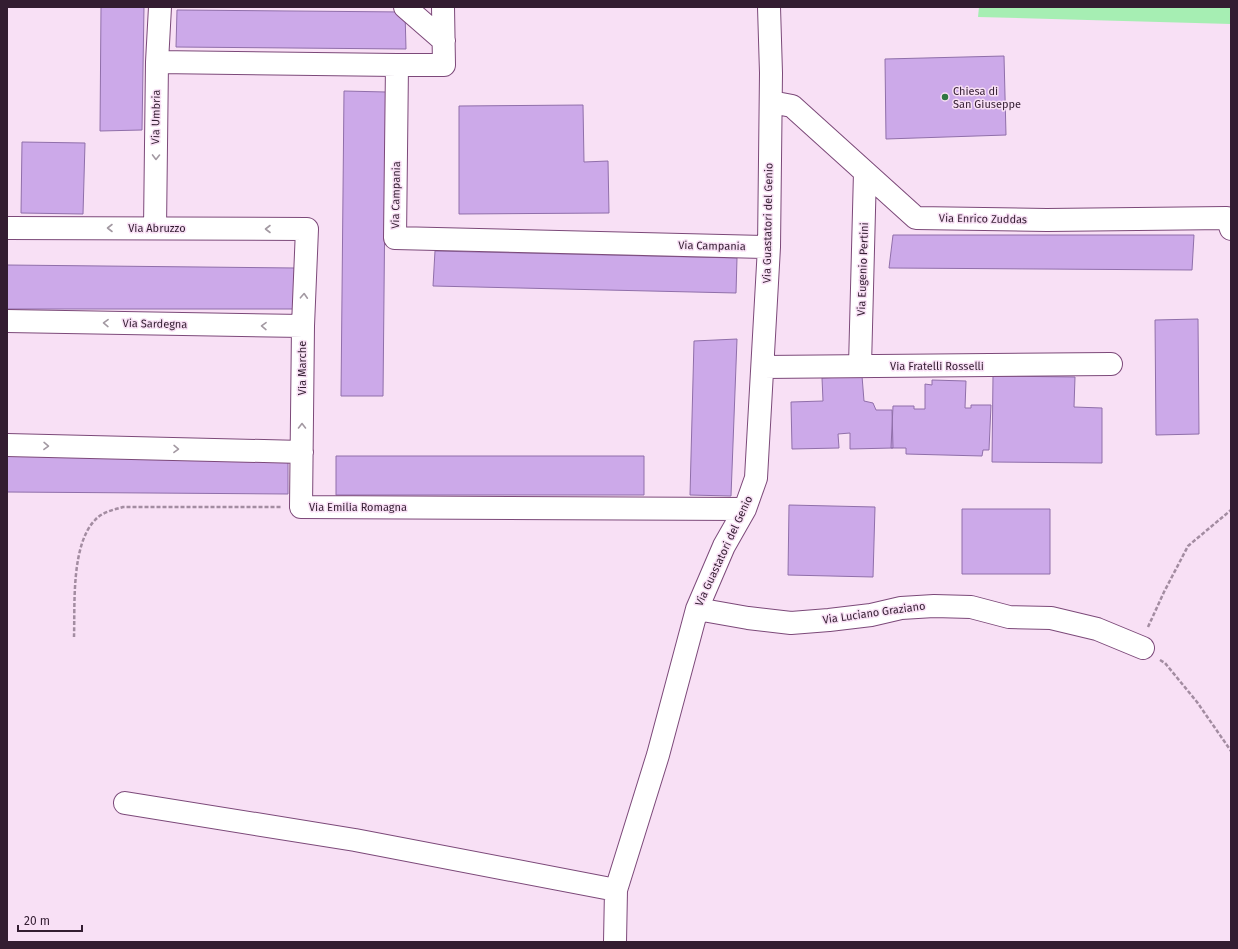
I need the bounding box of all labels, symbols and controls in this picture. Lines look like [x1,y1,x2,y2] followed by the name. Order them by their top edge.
[953,85,1021,111] place label: Chiesa di San Giuseppe
[149,90,163,144] street label: Via Umbria
[940,92,950,102] marker: Chiesa di San Giuseppe
[151,154,160,160] one-way arrow
[389,161,403,229] street label: Via Campania
[760,163,776,283] street label: Via Guastatori del Genio
[939,212,1027,226] street label: Via Enrico Zuddas
[128,222,186,235] street label: Via Abruzzo
[855,222,871,316] street label: Via Eugenio Pertini
[107,224,113,232] one-way arrow
[265,225,271,233] one-way arrow
[678,239,746,253] street label: Via Campania
[300,293,308,299] one-way arrow
[123,317,187,331] street label: Via Sardegna
[103,319,109,327] one-way arrow
[261,322,267,330] one-way arrow
[296,341,309,395] street label: Via Marche
[890,360,984,373] street label: Via Fratelli Rosselli
[298,423,306,429] one-way arrow
[43,442,49,450] one-way arrow
[173,445,179,453] one-way arrow
[693,494,755,608] street label: Via Guastatori del Genio
[309,501,407,514] street label: Via Emilia Romagna
[822,599,926,627] street label: Via Luciano Graziano
[18,907,82,933] scale bar
[24,914,50,928] text: 20 m

